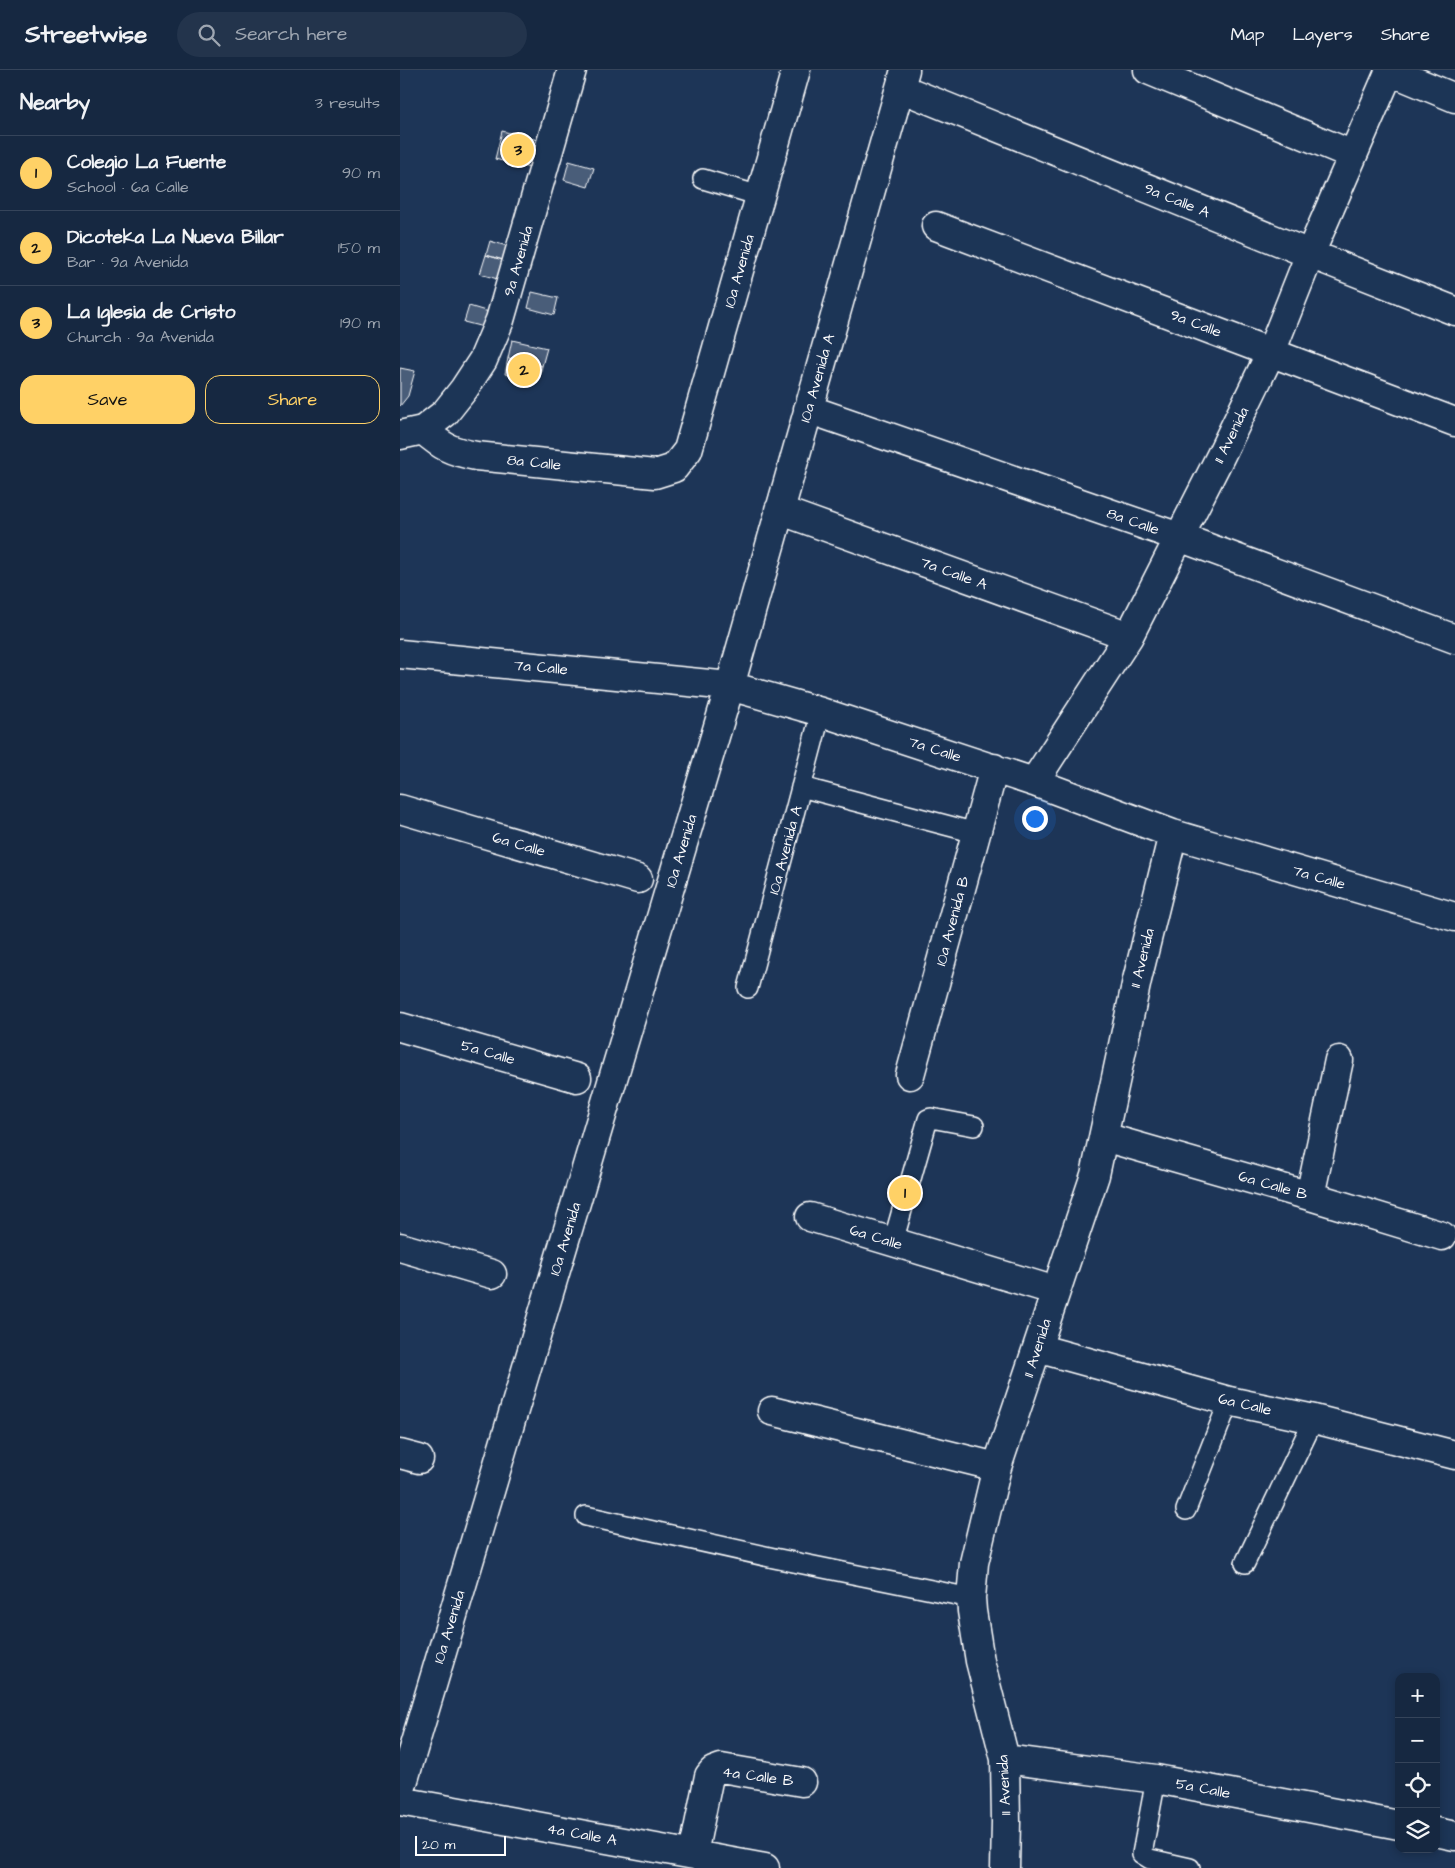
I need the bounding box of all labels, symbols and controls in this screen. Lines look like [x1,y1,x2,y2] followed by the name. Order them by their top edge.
[177,12,527,57] search box
[25,18,147,52] text: Streetwise
[195,21,223,49] icon: search
[235,21,347,48] text: Search here
[1230,22,1264,47] text: Map
[1292,22,1353,47] text: Layers
[1381,22,1430,47] text: Share
[20,88,90,117] text: Nearby
[315,92,380,114] text: 3 results
[502,131,534,169] pin: 3
[67,149,226,176] text: Colegio La Fuente
[35,162,37,184] text: 1
[342,162,380,184] text: 90 m
[67,176,189,198] text: School · 6a Calle
[1141,178,1213,223] street label: 9a Calle A
[498,223,539,299] street label: 9a Avenida
[67,224,284,251] text: Dicoteka La Nueva Billar
[719,232,760,310] street label: 10a Avenida
[31,237,41,259] text: 2
[338,237,380,259] text: 150 m
[67,251,188,273] text: Bar · 9a Avenida
[67,299,235,326] text: La Iglesia de Cristo
[1167,304,1224,343] street label: 9a Calle
[32,312,40,334] text: 3
[340,312,380,334] text: 190 m
[67,326,214,348] text: Church · 9a Avenida
[795,331,840,425] street label: 10a Avenida A
[508,351,540,389] pin: 2
[20,375,195,424] button: Save
[205,375,380,424] button: Share
[1209,403,1254,467] street label: 11 Avenida
[506,449,562,476] street label: 8a Calle
[1104,503,1162,540] street label: 8a Calle
[918,552,990,595] street label: 7a Calle A
[513,655,569,680] street label: 7a Calle
[906,731,964,768] street label: 7a Calle
[764,803,808,897] street label: 10a Avenida A
[1022,806,1048,832] your location
[660,812,703,890] street label: 10a Avenida
[490,827,548,862] street label: 6a Calle
[1290,860,1348,895] street label: 7a Calle
[930,874,975,968] street label: 10a Avenida B
[1125,926,1160,990] street label: 11 Avenida
[458,1035,517,1070] street label: 5a Calle
[1236,1166,1310,1205] street label: 6a Calle B
[889,1174,921,1212] pin: 1
[544,1200,587,1278] street label: 10a Avenida
[847,1220,905,1255] street label: 6a Calle
[1018,1316,1057,1380] street label: 11 Avenida
[1216,1388,1274,1421] street label: 6a Calle
[428,1588,471,1666] street label: 10a Avenida
[1395,1673,1440,1853] map controls
[1395,1673,1440,1718] button: +
[1395,1718,1440,1763] button: −
[992,1754,1017,1816] street label: 11 Avenida
[721,1761,795,1792] street label: 4a Calle B
[1395,1763,1440,1808] button: locate
[1174,1773,1232,1804] street label: 5a Calle
[1395,1808,1440,1853] button: layers
[545,1818,619,1851] street label: 4a Calle A
[415,1833,506,1856] scale bar
[422,1835,455,1855] text: 20 m

